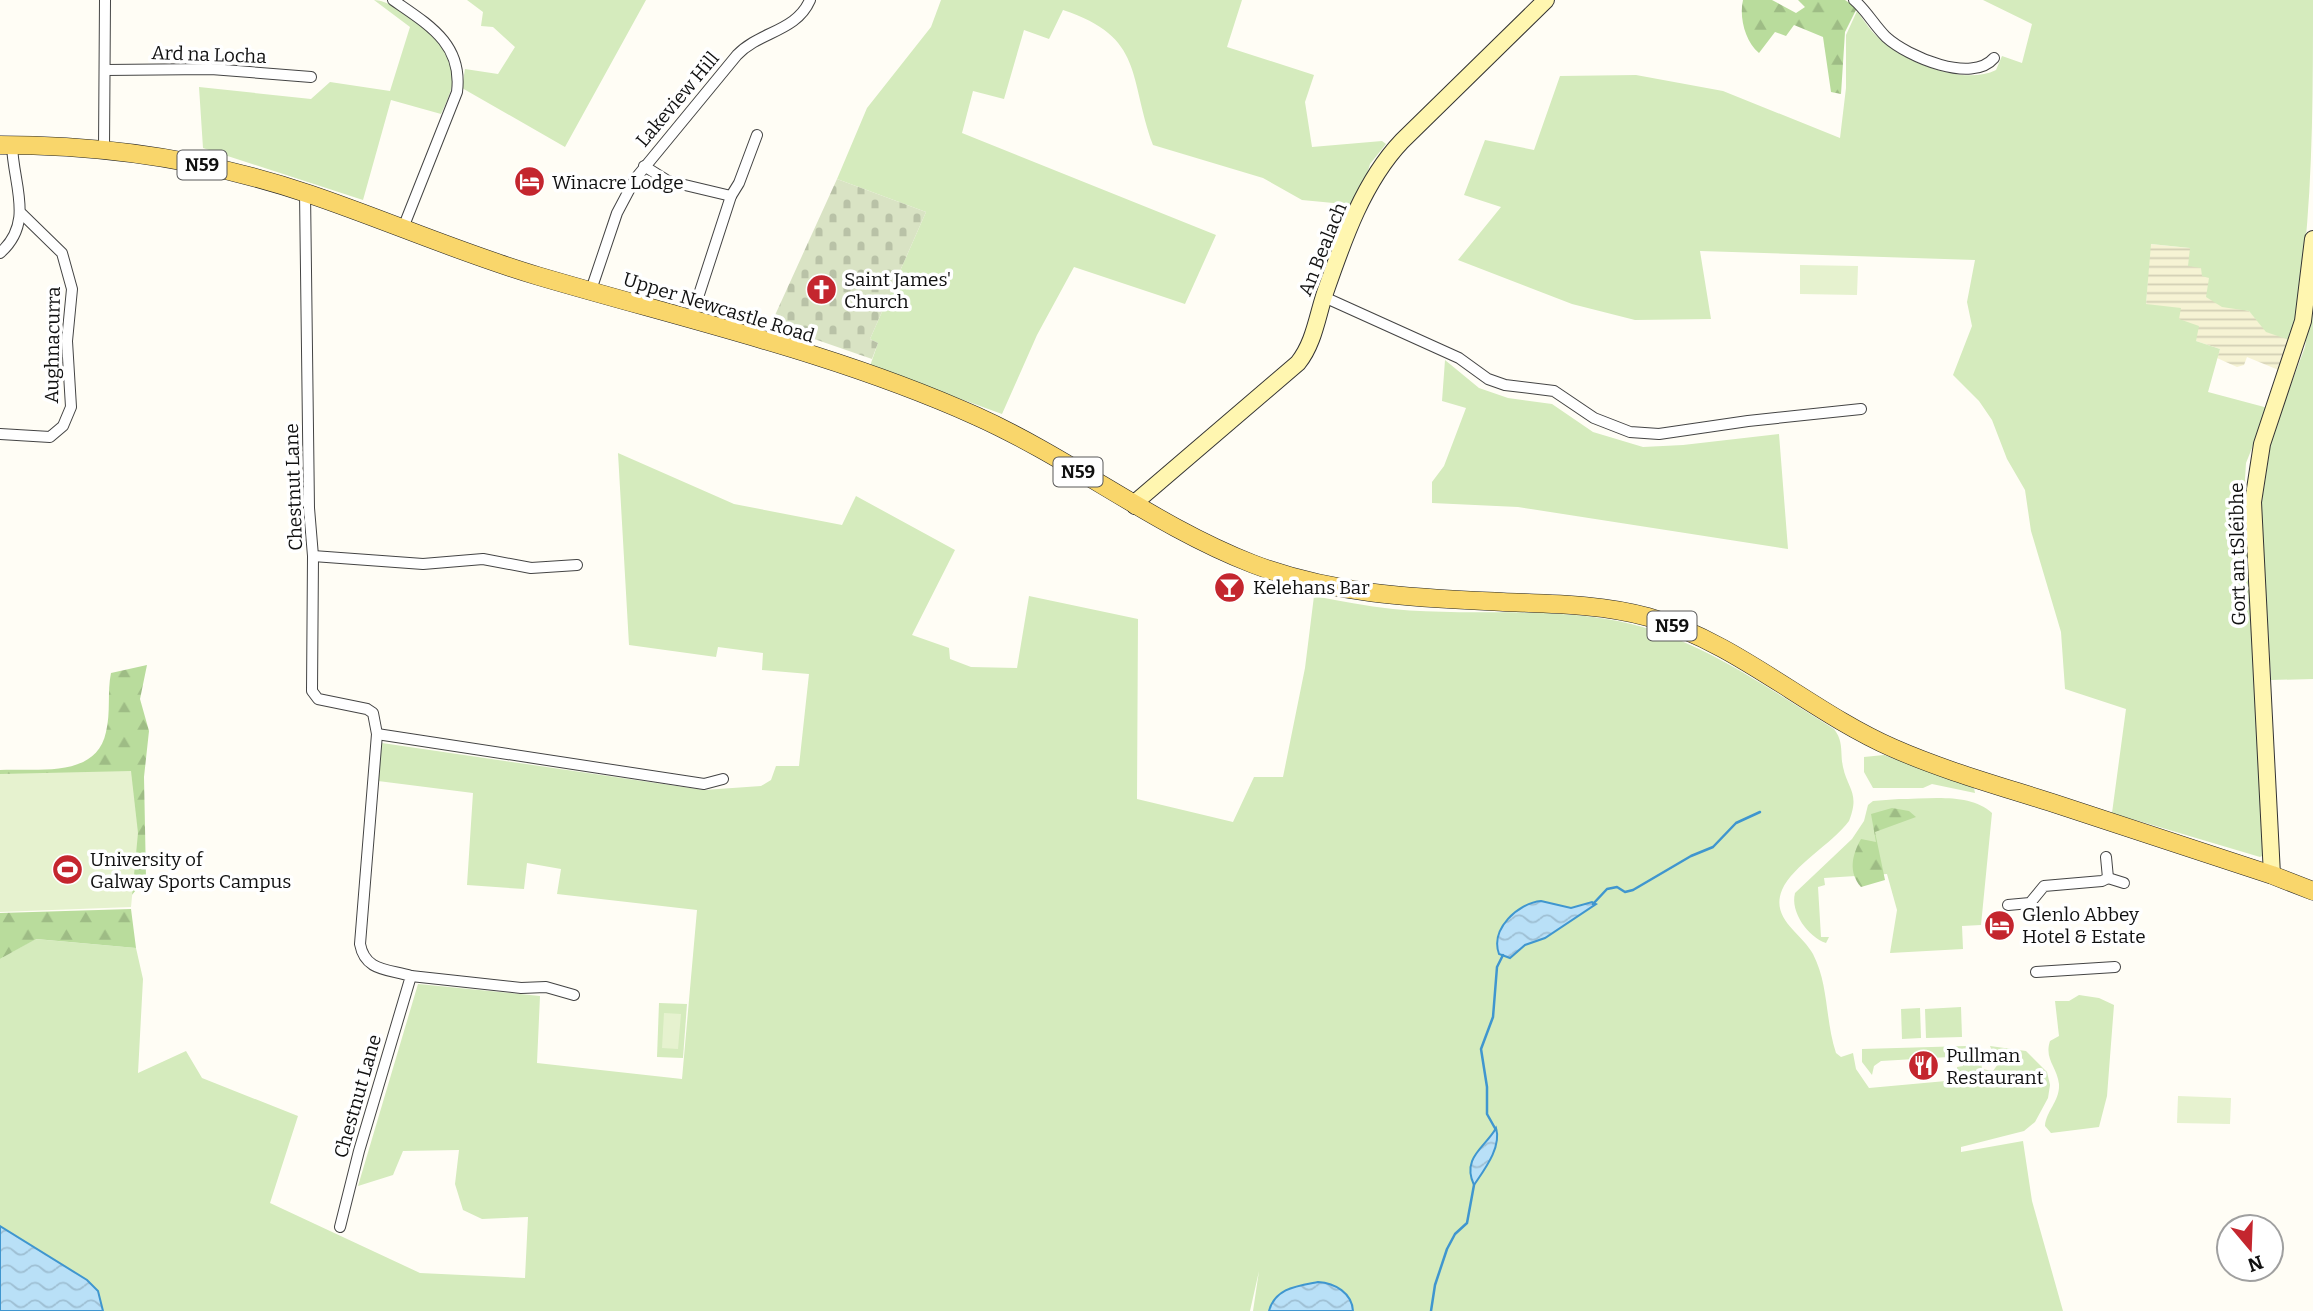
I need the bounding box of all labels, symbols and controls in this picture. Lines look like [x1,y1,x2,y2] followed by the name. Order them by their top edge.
[151,41,268,68] street label: Ard na Locha
[631,47,724,152] street label: Lakeview Hill
[178,150,227,180] road number: N59
[512,165,546,199] hotel icon: Winacre Lodge
[552,171,684,194] place label: Winacre Lodge
[1293,199,1352,299] street label: An Bealach
[620,267,817,348] street label: Upper Newcastle Road
[844,268,951,313] place label: Saint James' Church
[804,273,838,307] church icon: Saint James' Church
[40,286,65,404] street label: Aughnacurra
[280,423,307,551] street label: Chestnut Lane
[1054,458,1102,486] road number: N59
[2225,482,2250,626] street label: Gort an tSléibhe
[1213,570,1247,604] bar icon: Kelehans Bar
[1253,576,1370,599] place label: Kelehans Bar
[1648,612,1696,640] road number: N59
[90,848,291,893] place label: University of Galway Sports Campus
[50,853,84,887] sports icon: University of Galway Sports Campus
[2022,903,2146,948] place label: Glenlo Abbey Hotel & Estate
[1982,908,2016,942] hotel icon: Glenlo Abbey Hotel & Estate
[329,1032,386,1161] street label: Chestnut Lane
[1946,1044,2044,1089] place label: Pullman Restaurant
[1906,1049,1940,1083] restaurant icon: Pullman Restaurant
[2215,1213,2285,1283] north arrow
[2244,1250,2266,1277] text: N

